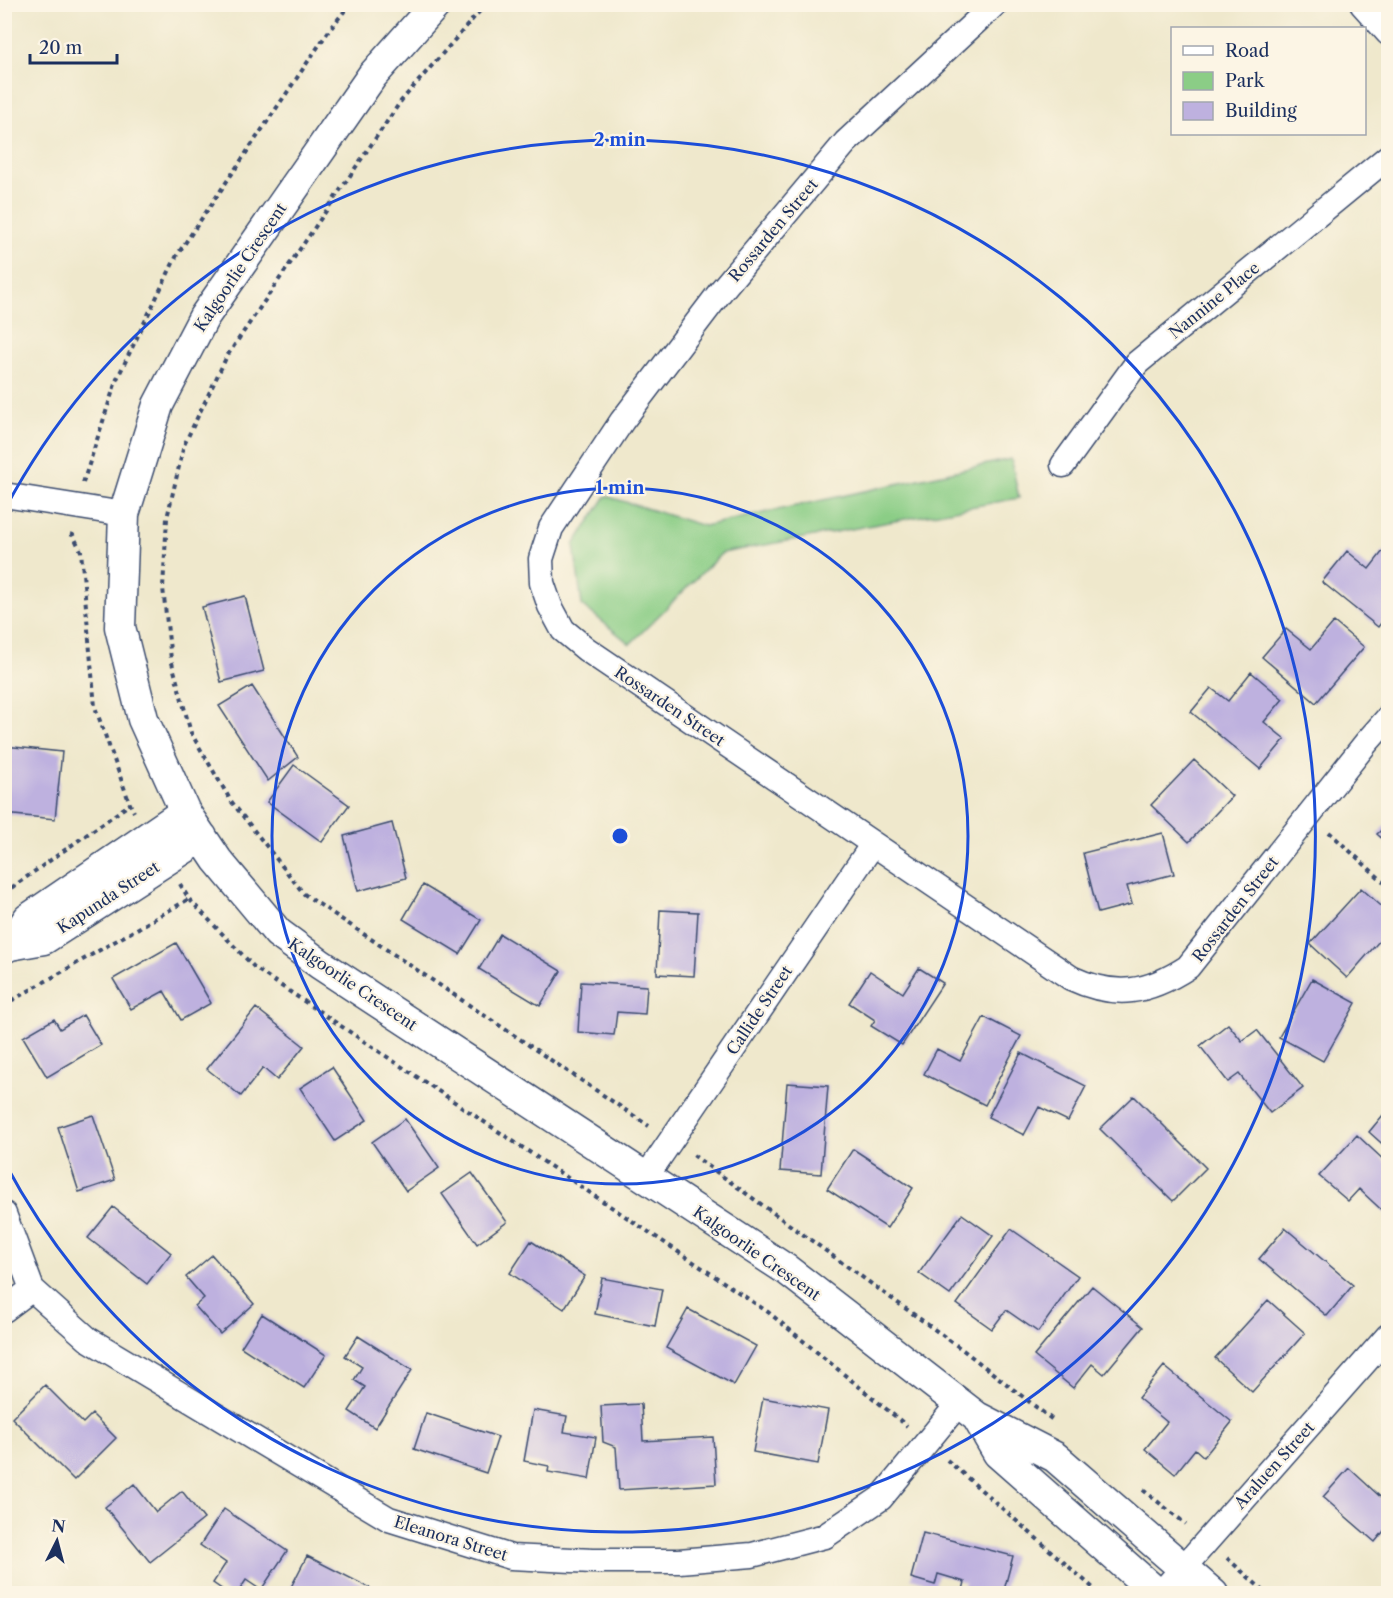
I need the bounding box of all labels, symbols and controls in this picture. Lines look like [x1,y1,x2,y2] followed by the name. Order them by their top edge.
[30,27,117,65] scale bar
[1171,27,1366,135] legend
[39,37,83,59] text: 20 m
[1225,40,1270,62] text: Road
[1225,70,1266,92] text: Park
[1225,100,1297,122] text: Building
[594,129,647,151] text: 2 min
[724,174,822,286] street label: Rossarden Street
[189,199,291,335] street label: Kalgoorlie Crescent
[1165,257,1263,343] street label: Nannine Place
[595,477,645,499] text: 1 min
[611,662,729,750] street label: Rossarden Street
[610,826,630,846] centre of rings
[1188,852,1283,966] street label: Rossarden Street
[53,856,163,938] street label: Kapunda Street
[285,933,421,1035] street label: Kalgoorlie Crescent
[722,961,796,1058] street label: Callide Street
[689,1201,825,1305] street label: Kalgoorlie Crescent
[1229,1417,1319,1513] street label: Araluen Street
[27,1511,87,1571] north arrow
[392,1511,510,1565] street label: Eleanora Street
[51,1515,67,1537] text: N

